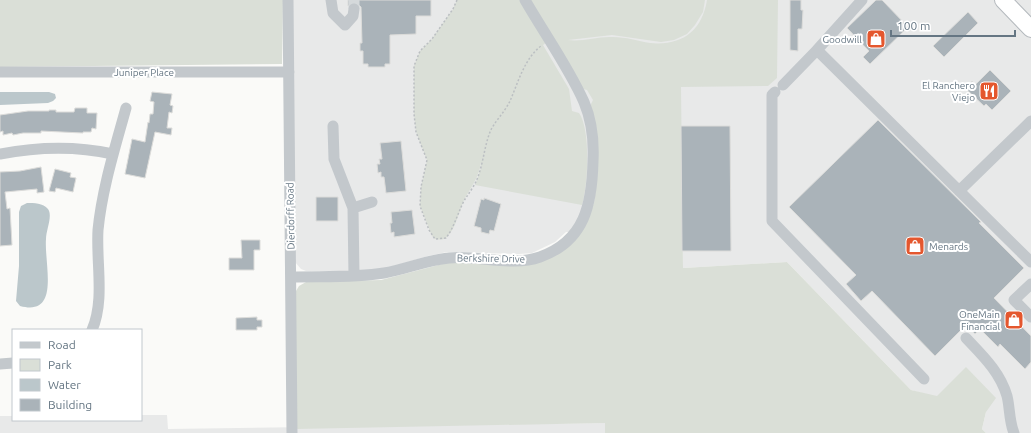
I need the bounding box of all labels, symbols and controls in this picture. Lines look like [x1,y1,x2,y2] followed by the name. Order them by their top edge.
[891,12,1015,38] scale bar
[897,19,930,32] text: 100 m
[865,28,887,50] shop icon: Goodwill
[822,34,862,45] place label: Goodwill
[114,67,174,78] street label: Juniper Place
[922,80,975,103] place label: El Ranchero Viejo
[978,80,1000,102] restaurant icon: El Ranchero Viejo
[284,182,297,250] street label: Dierdorff Road
[904,235,926,257] shop icon: Menards
[929,241,968,252] place label: Menards
[457,252,525,265] street label: Berkshire Drive
[959,309,1000,332] place label: OneMain Financial
[1003,309,1025,331] shop icon: OneMain Financial
[12,329,142,421] legend
[48,338,76,351] text: Road
[48,358,72,371] text: Park
[48,378,81,391] text: Water
[48,398,92,411] text: Building

